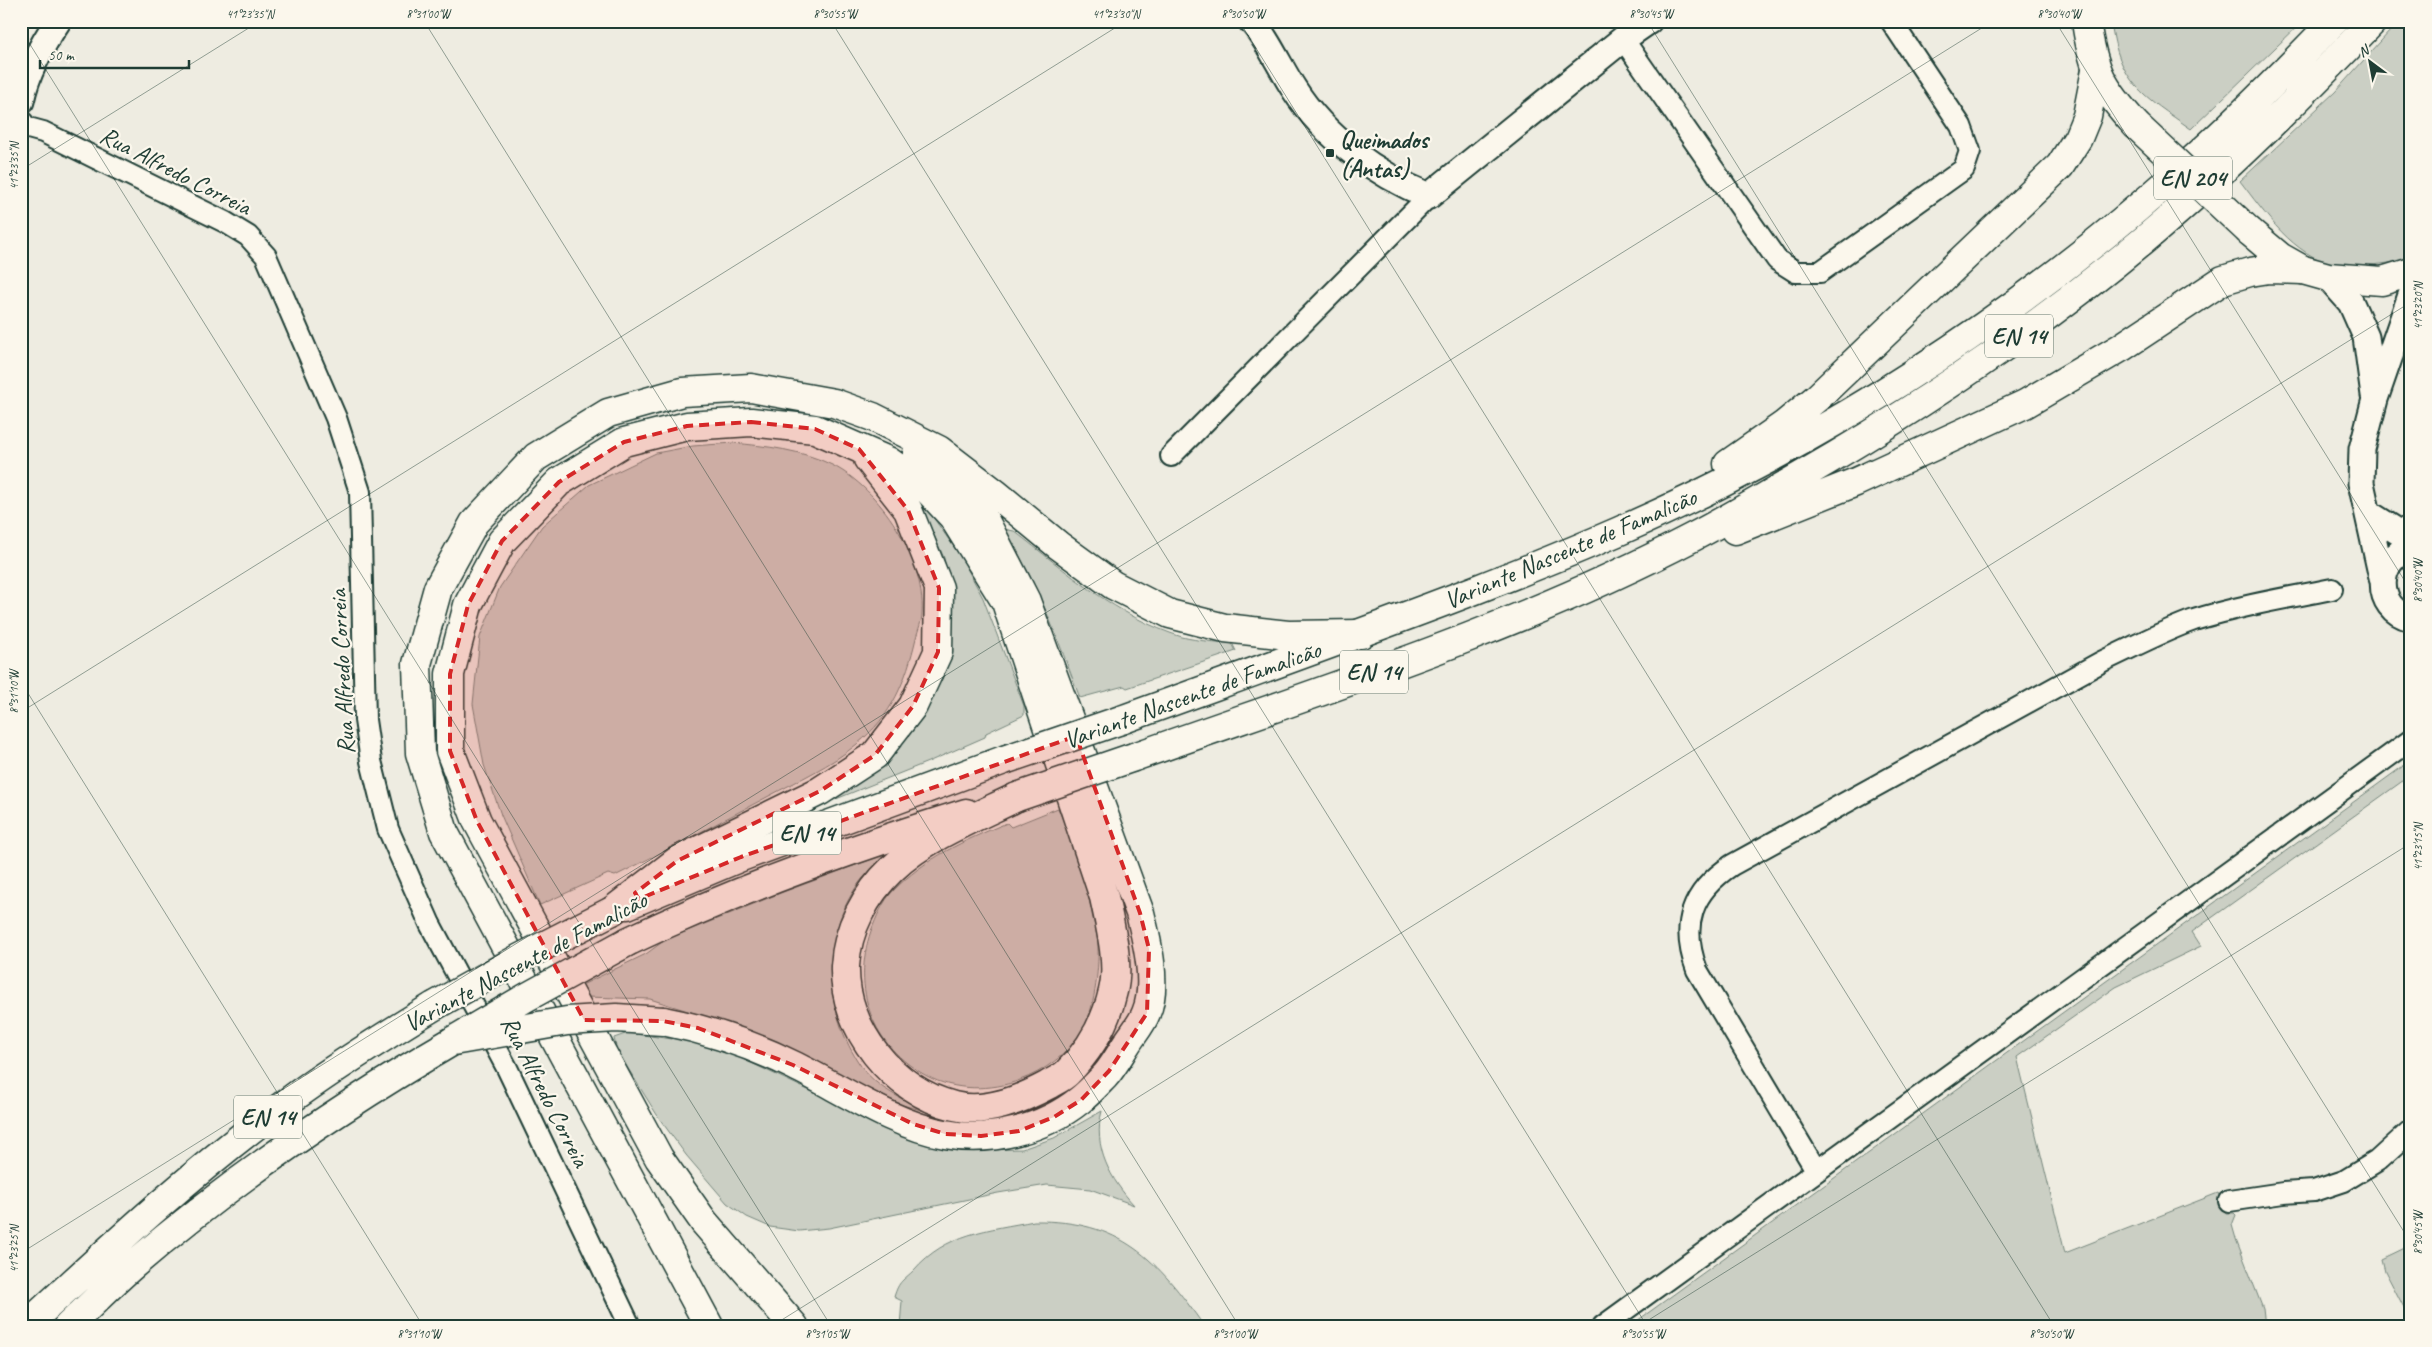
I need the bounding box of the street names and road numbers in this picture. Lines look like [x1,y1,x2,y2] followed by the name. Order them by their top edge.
[95,119,258,224] street label: Rua Alfredo Correia
[2154,156,2232,200] road number: EN 204
[1985,314,2053,358] road number: EN 14
[1439,481,1702,617] street label: Variante Nascente de Famalicão
[322,587,362,755] street label: Rua Alfredo Correia
[1060,633,1326,756] street label: Variante Nascente de Famalicão
[1340,650,1408,694] road number: EN 14
[773,811,841,854] road number: EN 14
[398,884,654,1040] street label: Variante Nascente de Famalicão
[493,1011,598,1174] street label: Rua Alfredo Correia
[234,1096,302,1138] road number: EN 14

